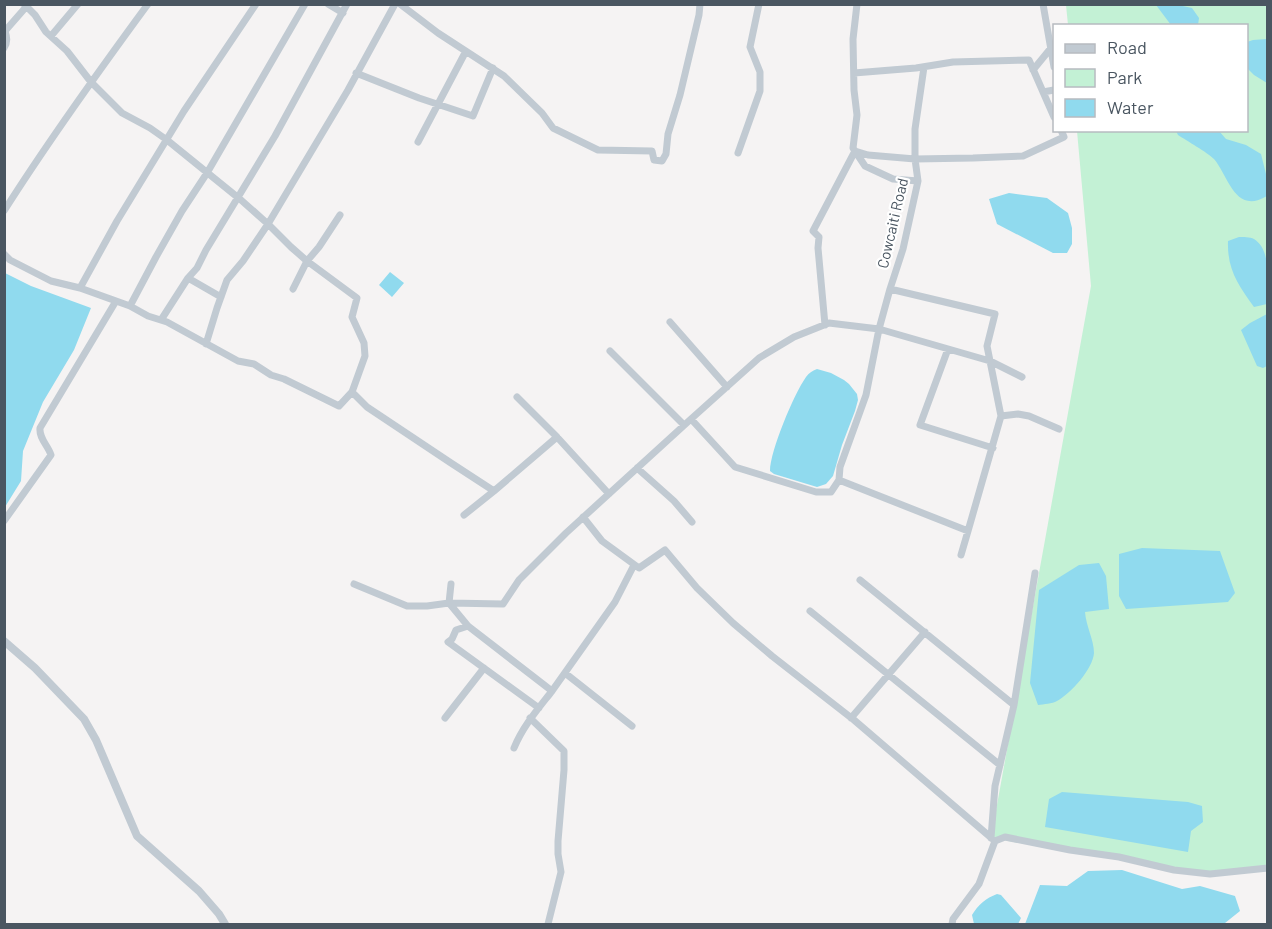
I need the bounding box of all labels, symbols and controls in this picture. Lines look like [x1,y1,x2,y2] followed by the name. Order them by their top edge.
[1053,24,1248,132] legend
[1107,36,1147,58] text: Road
[1107,66,1142,88] text: Park
[1107,96,1154,118] text: Water
[873,176,911,270] street label: Cowcaiti Road

